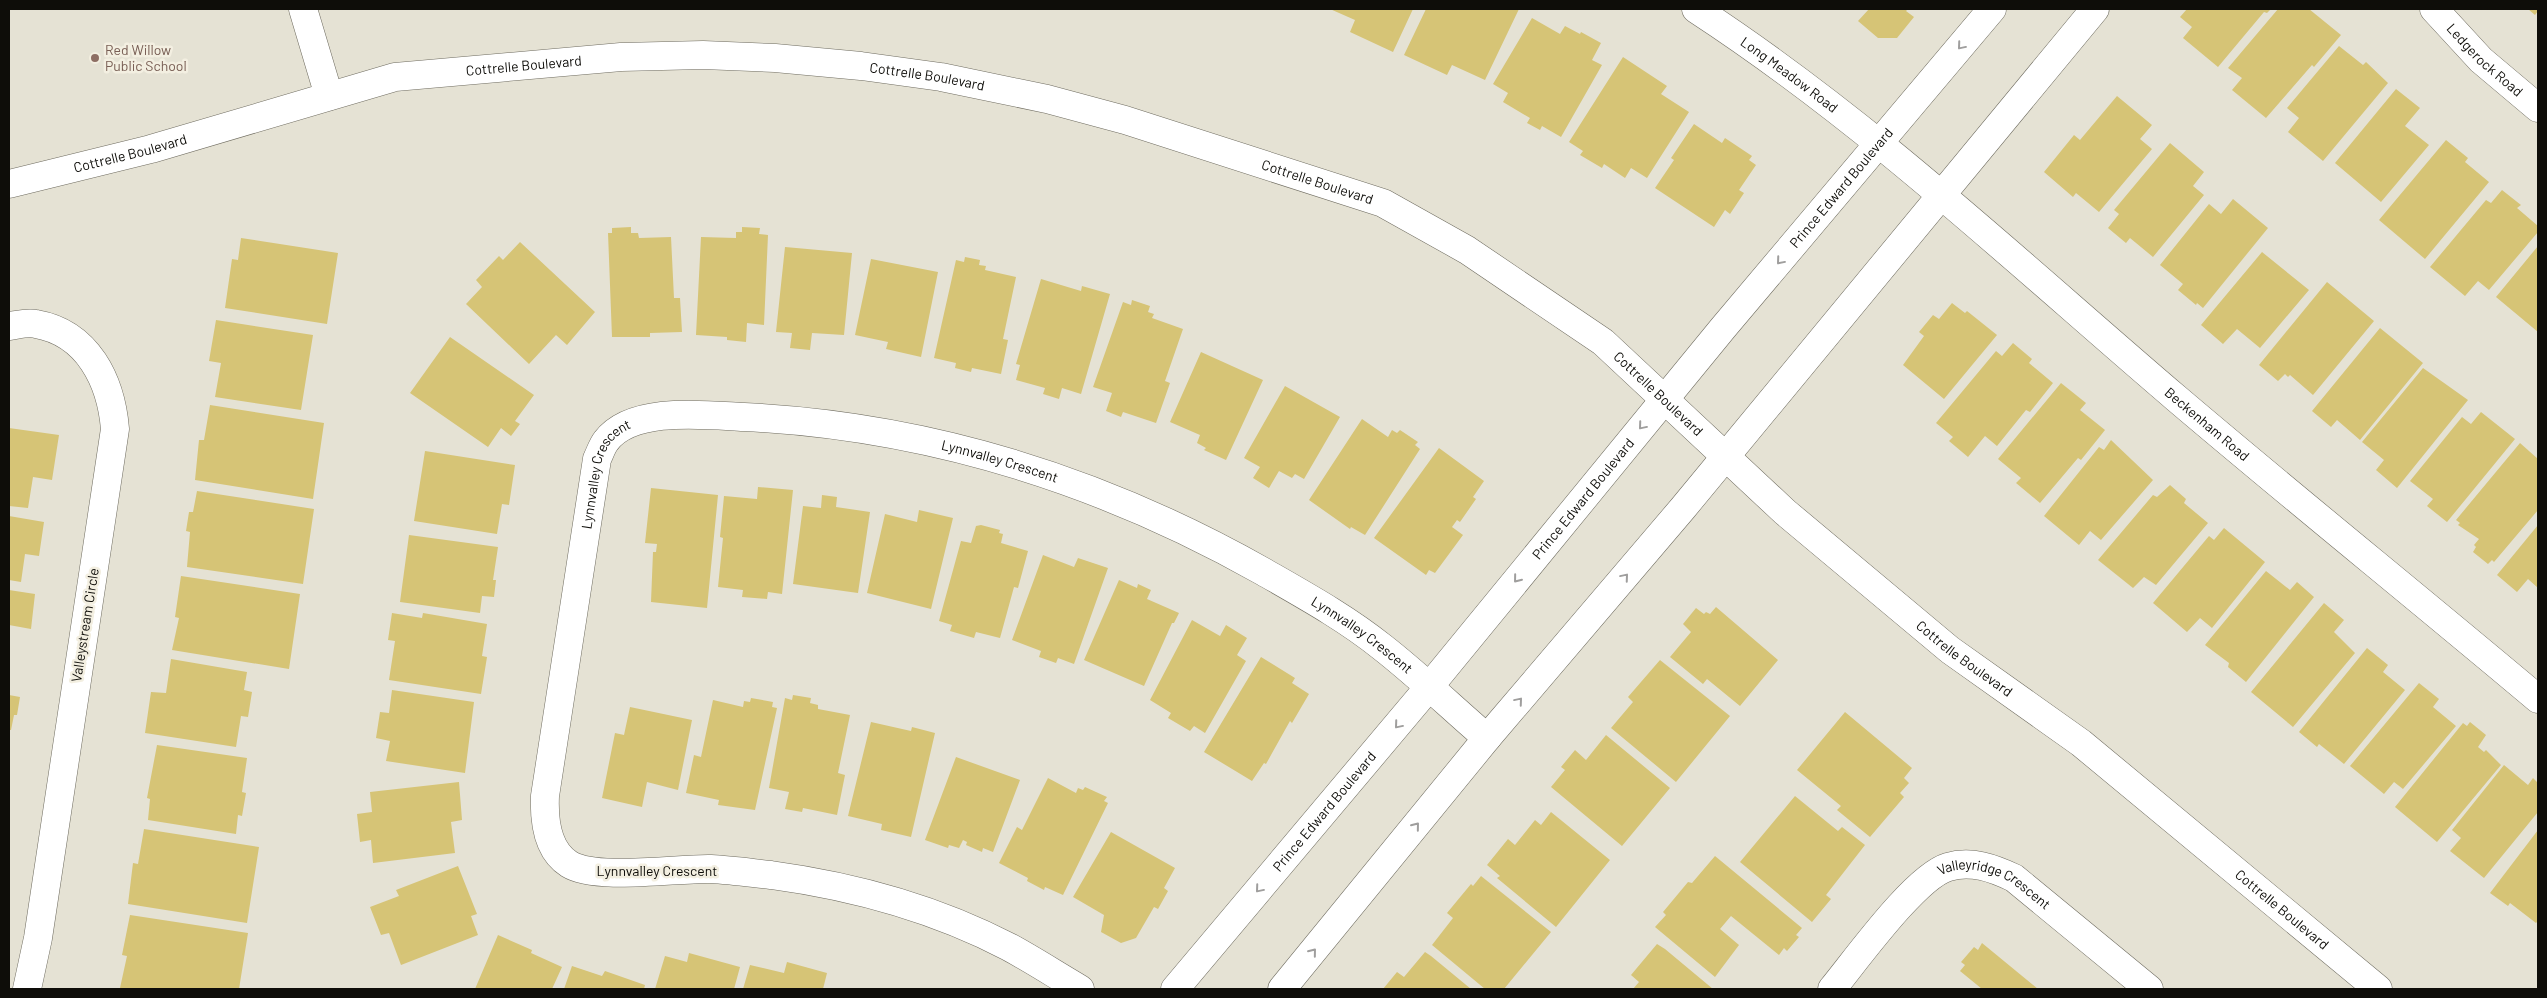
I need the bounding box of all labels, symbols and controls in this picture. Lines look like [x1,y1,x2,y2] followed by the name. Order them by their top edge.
[2443,20,2527,100] street label: Ledgerock Road
[1737,33,1842,116] street label: Long Meadow Road
[105,41,187,74] place label: Red Willow Public School
[1957,41,1966,50] one-way arrow
[89,52,101,64] marker: Red Willow Public School
[465,52,582,79] street label: Cottrelle Boulevard
[869,58,986,94] street label: Cottrelle Boulevard
[1785,124,1896,251] street label: Prince Edward Boulevard
[72,130,189,176] street label: Cottrelle Boulevard
[1260,156,1376,207] street label: Cottrelle Boulevard
[1777,256,1786,265] one-way arrow
[1610,347,1707,439] street label: Cottrelle Boulevard
[2162,383,2253,464] street label: Beckenham Road
[577,415,633,530] street label: Lynnvalley Crescent
[1639,421,1648,430] one-way arrow
[1528,434,1637,562] street label: Prince Edward Boulevard
[940,436,1061,486] street label: Lynnvalley Crescent
[67,567,102,683] street label: Valleystream Circle
[1515,573,1523,582] one-way arrow
[1619,574,1627,583] one-way arrow
[1309,592,1417,677] street label: Lynnvalley Crescent
[1913,616,2016,700] street label: Cottrelle Boulevard
[1514,697,1523,706] one-way arrow
[1394,719,1403,728] one-way arrow
[1269,748,1379,875] street label: Prince Edward Boulevard
[1410,823,1418,832] one-way arrow
[1934,855,2054,913] street label: Valleyridge Crescent
[597,862,717,879] street label: Lynnvalley Crescent
[2232,865,2332,953] street label: Cottrelle Boulevard
[1256,884,1265,893] one-way arrow
[1307,948,1316,957] one-way arrow

